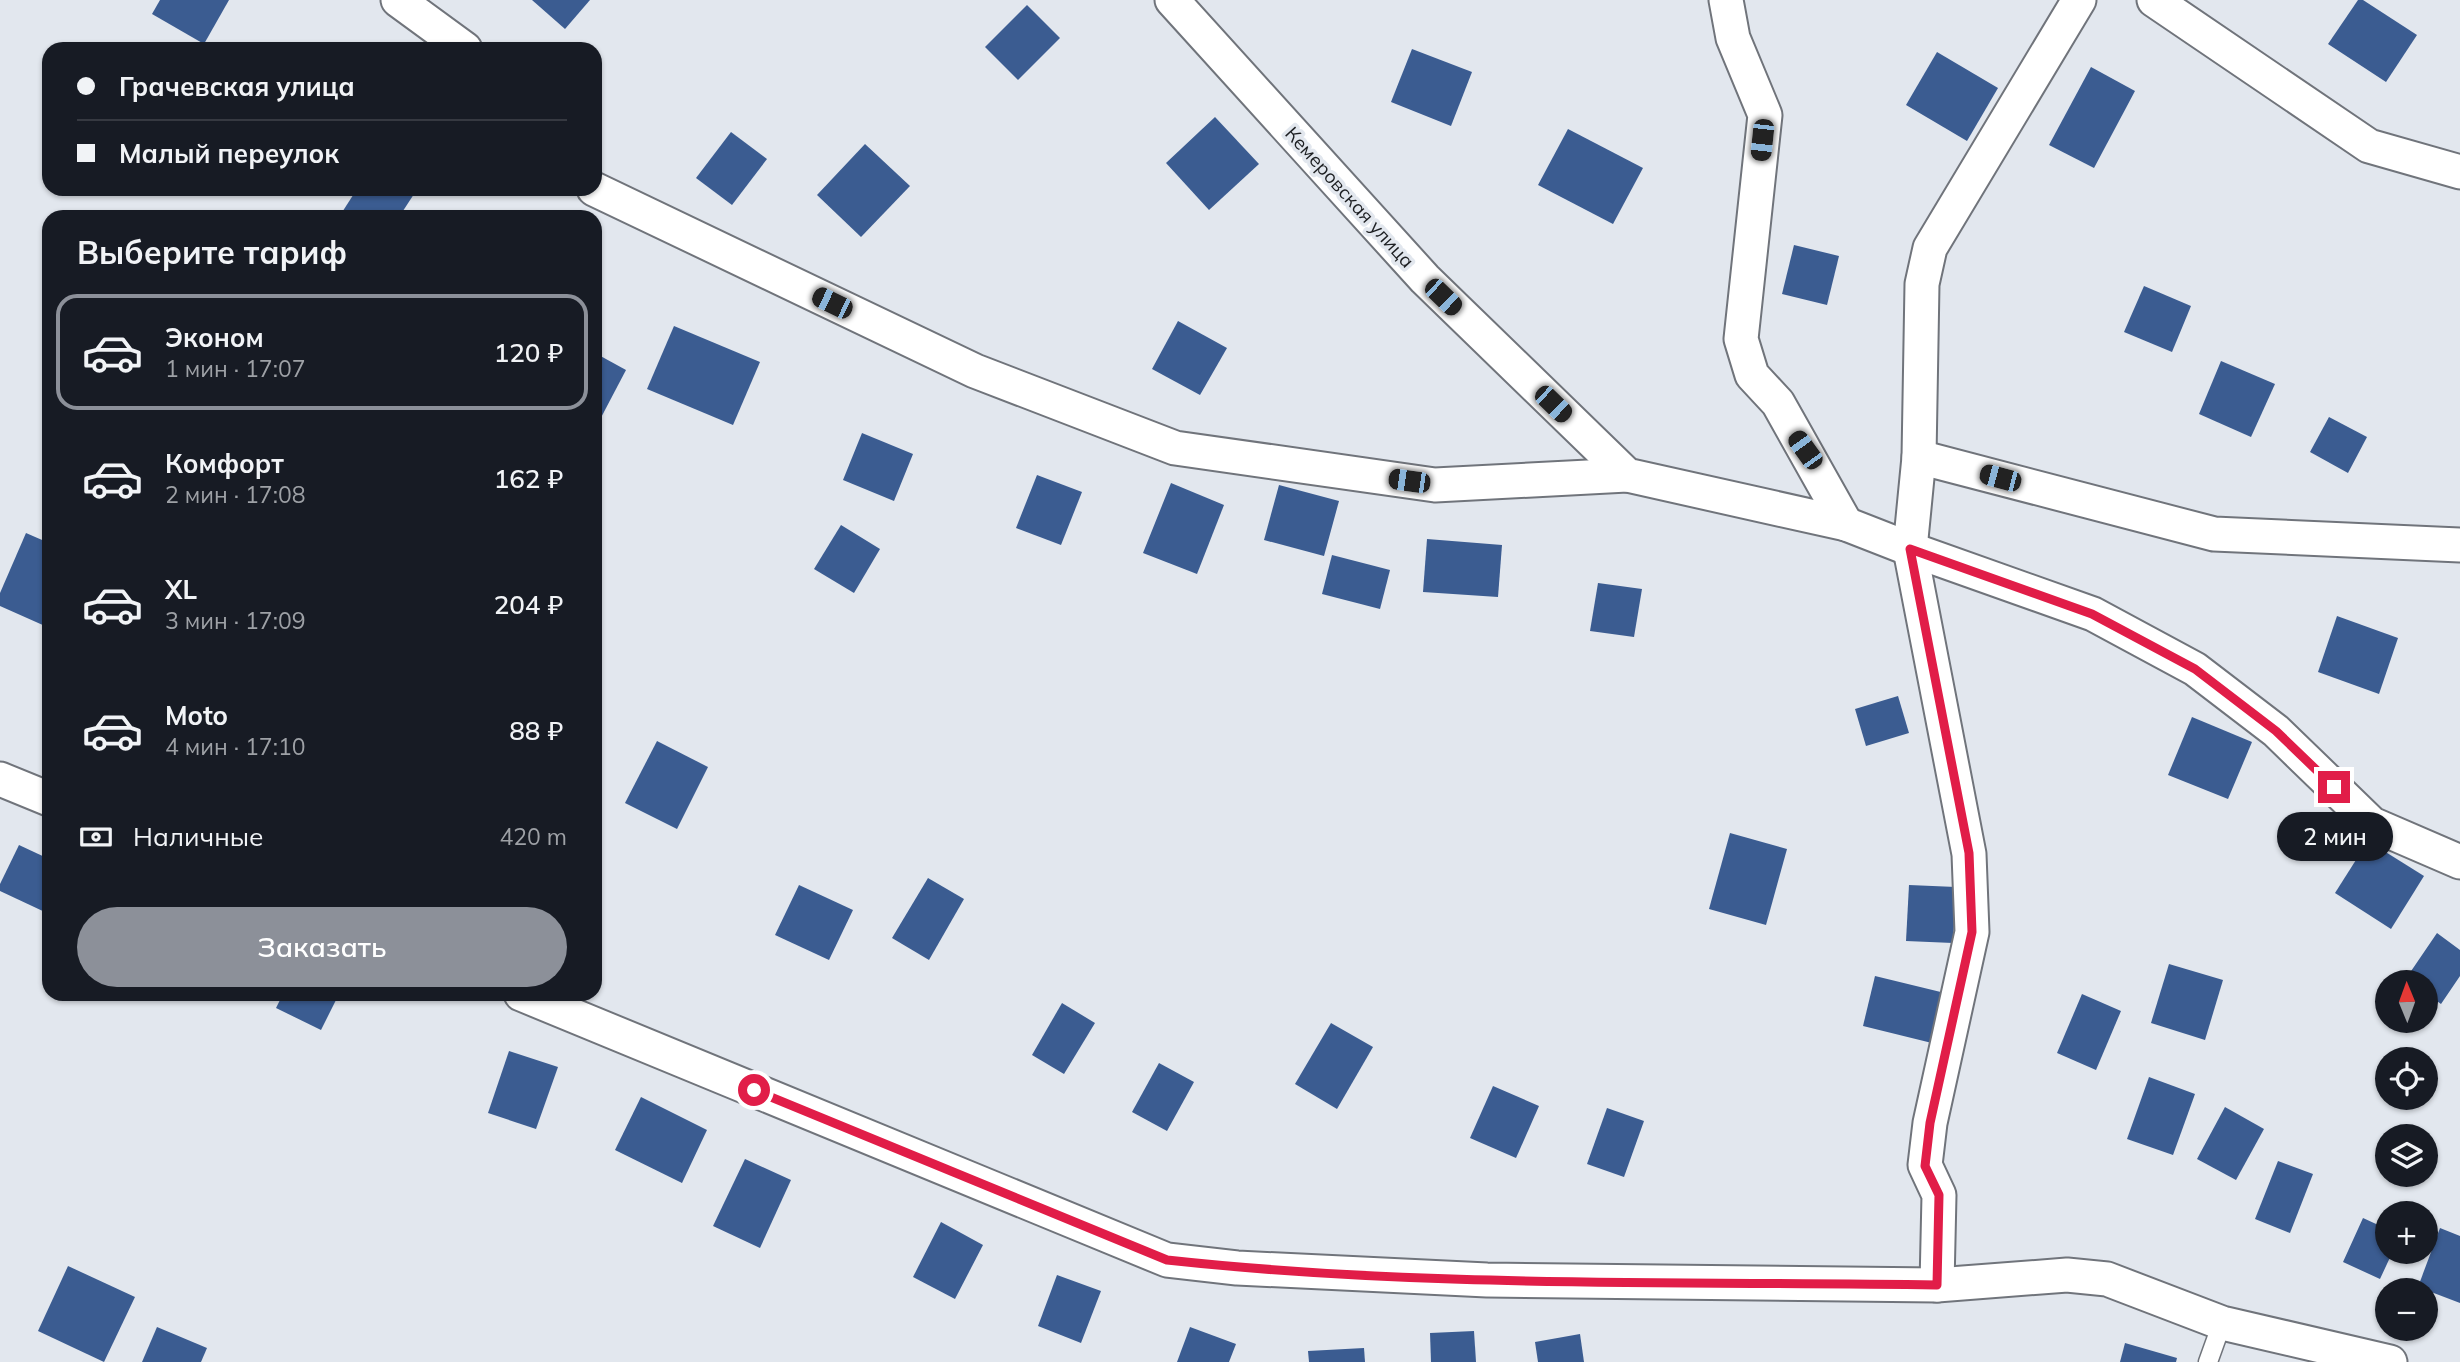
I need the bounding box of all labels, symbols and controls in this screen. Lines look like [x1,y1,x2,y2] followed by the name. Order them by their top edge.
[119,70,355,103] text: Грачевская улица
[1750,118,1775,162] car
[1280,121,1420,273] street label: Кемеровская улица
[119,137,339,170] text: Малый переулок
[77,232,347,272] text: Выберите тариф
[1421,275,1466,319] car
[809,284,856,322] car
[81,321,144,384] icon: car
[165,321,264,354] text: Эконом
[494,336,563,369] text: 120 ₽
[165,354,305,383] text: 1 мин · 17:07
[1531,382,1576,426] car
[1785,427,1826,473] car
[81,447,144,510] icon: car
[165,447,284,480] text: Комфорт
[494,462,563,495] text: 162 ₽
[1977,462,2024,494] car
[1387,468,1432,494] car
[165,480,305,509] text: 2 мин · 17:08
[81,573,144,636] icon: car
[165,573,197,606] text: XL
[494,588,563,621] text: 204 ₽
[165,606,305,635] text: 3 мин · 17:09
[81,699,144,762] icon: car
[165,699,228,732] text: Moto
[509,714,563,747] text: 88 ₽
[165,732,305,761] text: 4 мин · 17:10
[2318,771,2350,803] route end
[2276,812,2392,860] callout: 2 мин
[77,818,115,856] icon: cash
[133,820,263,853] text: Наличные
[499,822,567,851] text: 420 m
[2303,822,2367,851] text: 2 мин
[77,907,567,987] button: Заказать
[2375,970,2438,1032] north arrow
[2375,970,2438,1341] map controls
[2375,1047,2438,1110] button: locate
[738,1074,770,1106] route start
[2375,1124,2438,1187] button: layers
[2375,1201,2438,1264] button: +
[2375,1278,2438,1341] button: −

